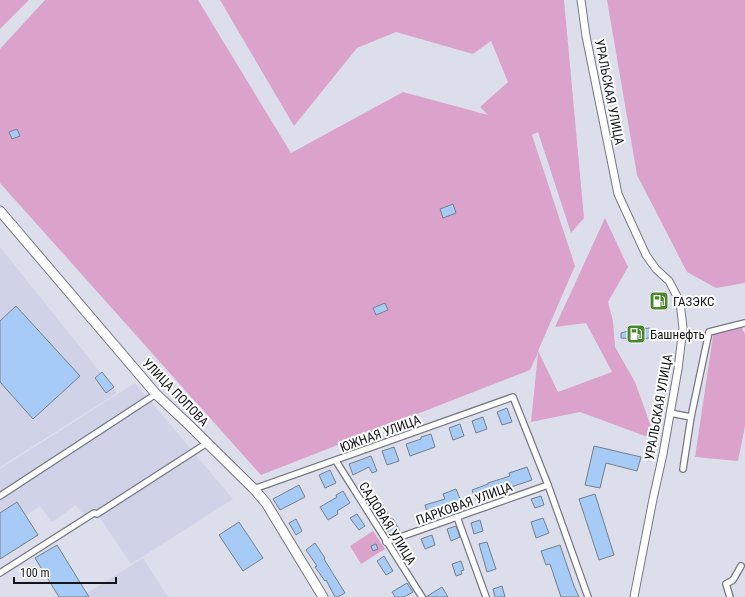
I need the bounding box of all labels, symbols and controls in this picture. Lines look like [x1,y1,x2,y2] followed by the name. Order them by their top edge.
[592,38,627,147] street label: УРАЛЬСКАЯ УЛИЦА
[648,290,670,312] fuel station icon: ГАЗЭКС
[673,294,714,309] place label: ГАЗЭКС
[625,323,647,345] fuel station icon: Башнефть
[650,327,705,342] place label: Башнефть
[642,352,675,461] street label: УРАЛЬСКАЯ УЛИЦА
[140,355,212,430] street label: УЛИЦА ПОПОВА
[338,412,423,455] street label: ЮЖНАЯ УЛИЦА
[356,479,419,568] street label: САДОВАЯ УЛИЦА
[414,479,515,528] street label: ПАРКОВАЯ УЛИЦА
[14,559,116,585] scale bar
[20,566,50,580] text: 100 m

